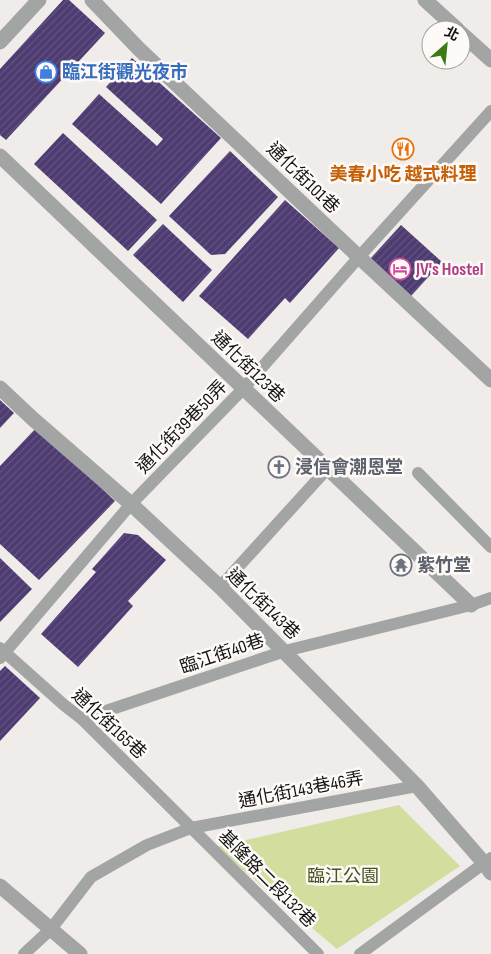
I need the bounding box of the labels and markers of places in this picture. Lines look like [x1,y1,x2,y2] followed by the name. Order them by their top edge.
[34,60,58,84] shop icon: 臨江街觀光夜市
[62,61,188,83] place label: 臨江街觀光夜市
[391,137,415,161] restaurant icon: 美春小吃 越式料理
[330,164,476,185] place label: 美春小吃 越式料理
[388,257,412,281] hotel icon: JV's Hostel
[415,259,483,280] place label: JV's Hostel
[267,455,291,479] church icon: 浸信會潮恩堂
[295,457,403,478] place label: 浸信會潮恩堂
[389,553,413,577] temple icon: 紫竹堂
[417,555,471,576] place label: 紫竹堂

